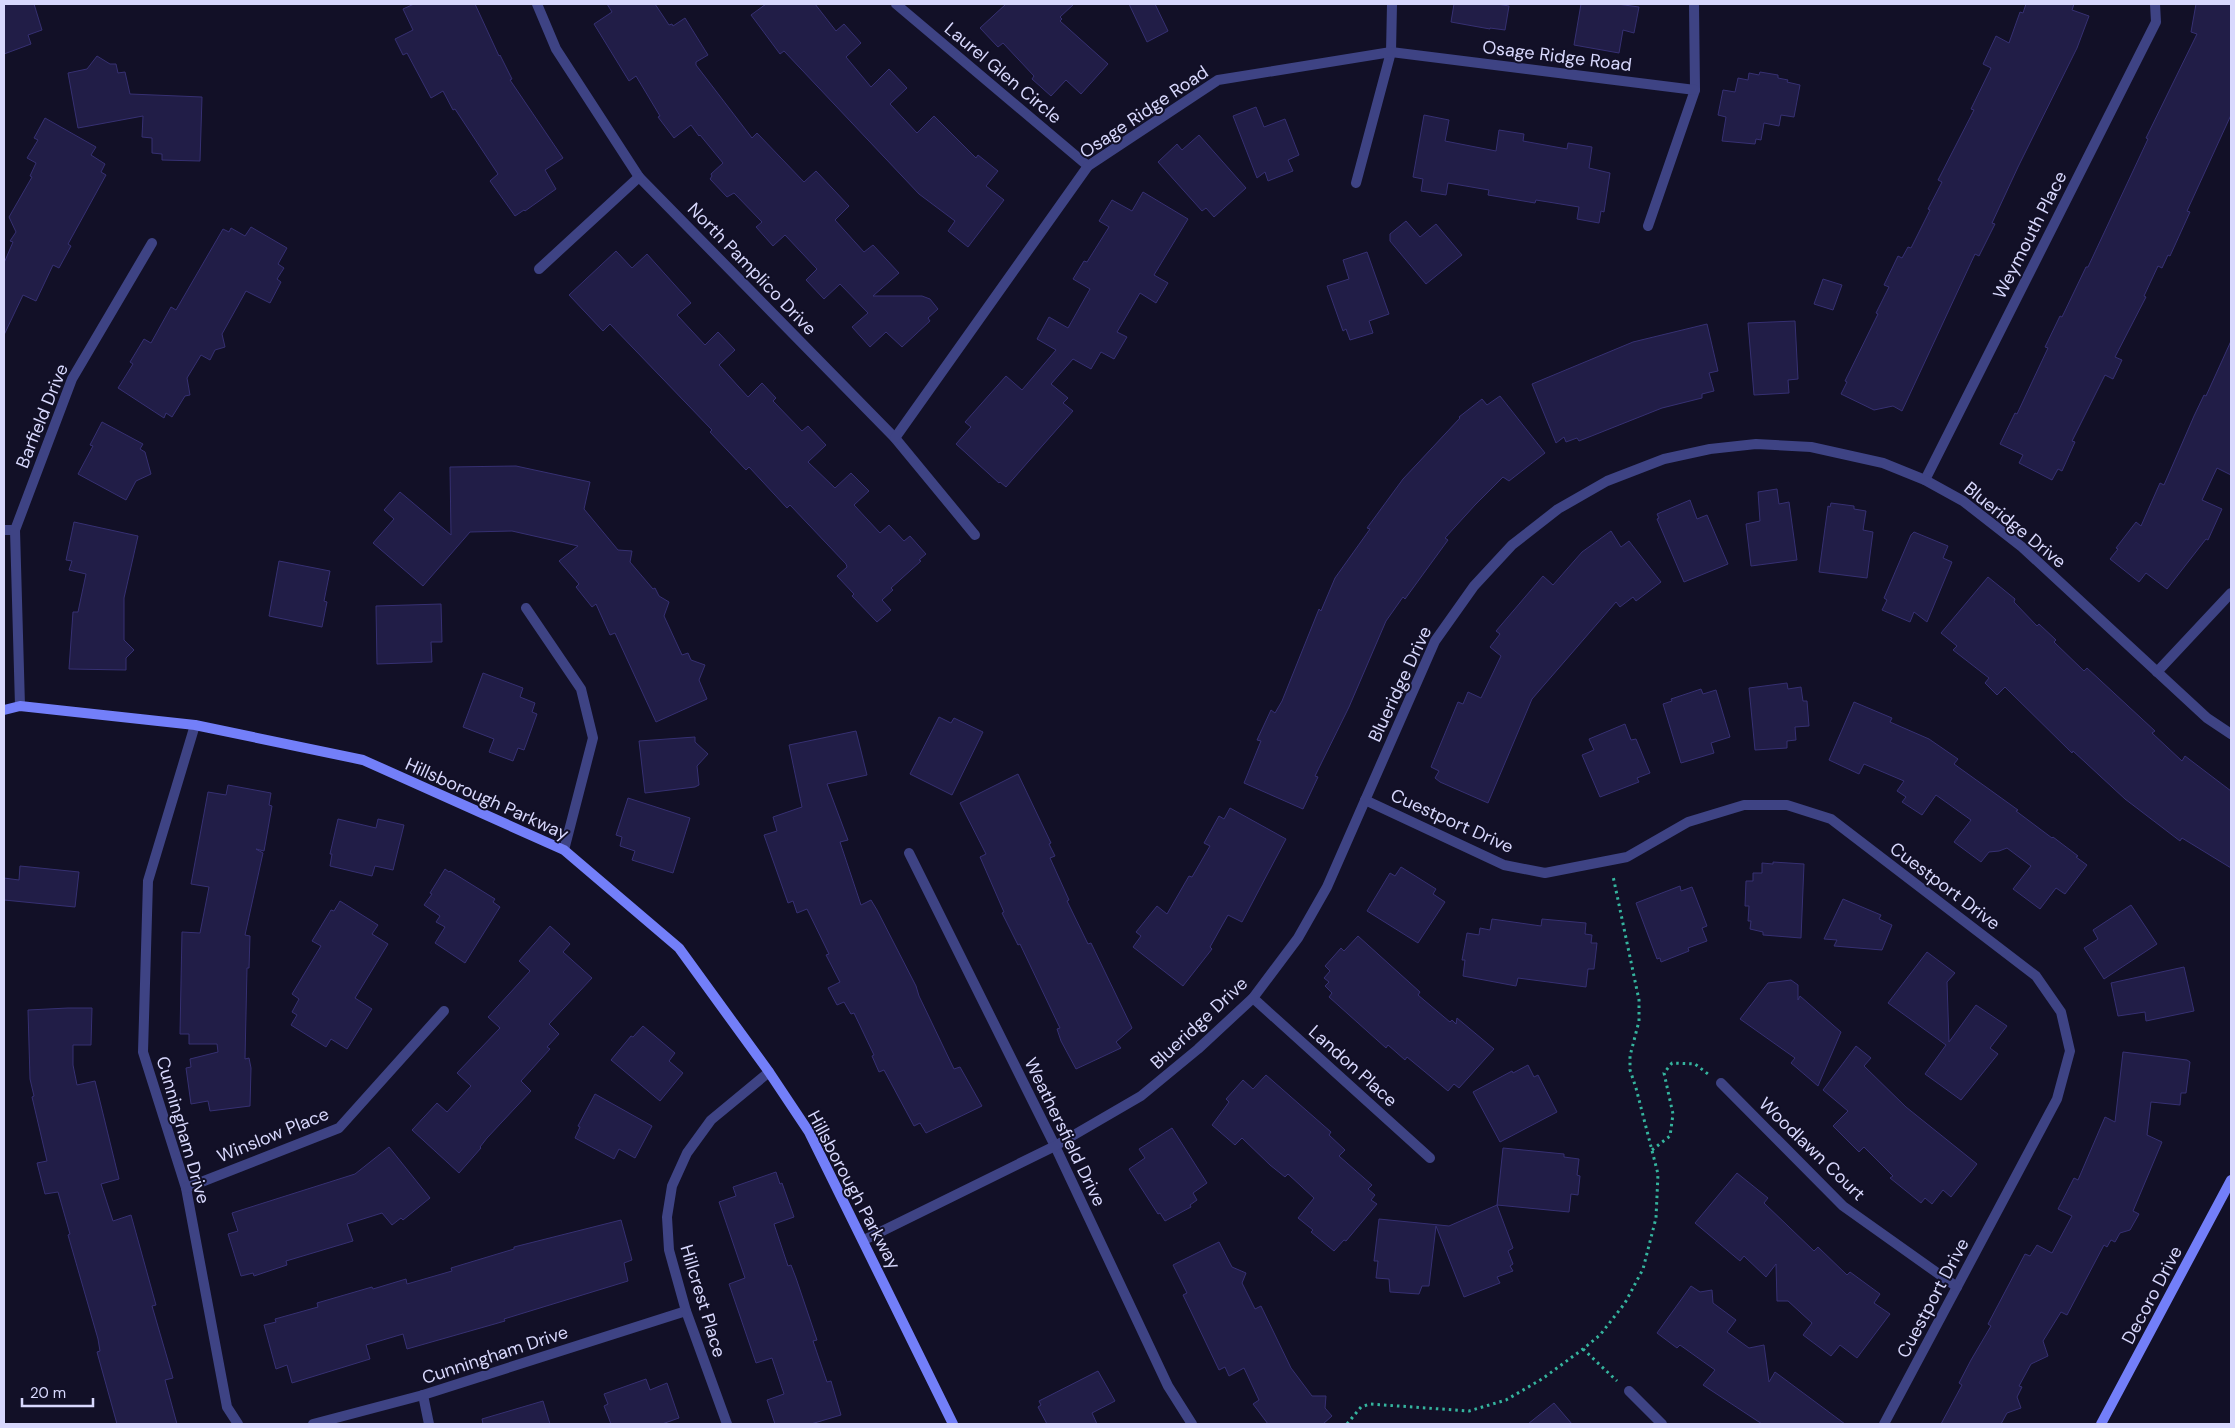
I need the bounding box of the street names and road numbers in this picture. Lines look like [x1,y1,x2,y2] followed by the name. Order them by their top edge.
[939,17,1067,129] street label: Laurel Glen Circle
[1481,35,1633,77] street label: Osage Ridge Road
[1075,60,1213,164] street label: Osage Ridge Road
[1987,167,2073,303] street label: Weymouth Place
[682,197,822,341] street label: North Pamplico Drive
[10,360,74,472] street label: Barfield Drive
[1959,476,2071,574] street label: Blueridge Drive
[1363,622,1437,746] street label: Blueridge Drive
[401,752,573,846] street label: Hillsborough Parkway
[1387,783,1517,859] street label: Cuestport Drive
[1885,837,2005,935] street label: Cuestport Drive
[1145,972,1253,1074] street label: Blueridge Drive
[1304,1020,1402,1112] street label: Landon Place
[150,1054,216,1206] street label: Cunningham Drive
[1019,1054,1111,1210] street label: Weathersfield Drive
[1754,1092,1870,1206] street label: Woodlawn Court
[213,1102,333,1168] street label: Winslow Place
[802,1106,906,1274] street label: Hillsborough Parkway
[1891,1234,1975,1362] street label: Cuestport Drive
[674,1242,732,1360] street label: Hillcrest Place
[2116,1242,2188,1348] street label: Decoro Drive
[419,1320,571,1390] street label: Cunningham Drive

